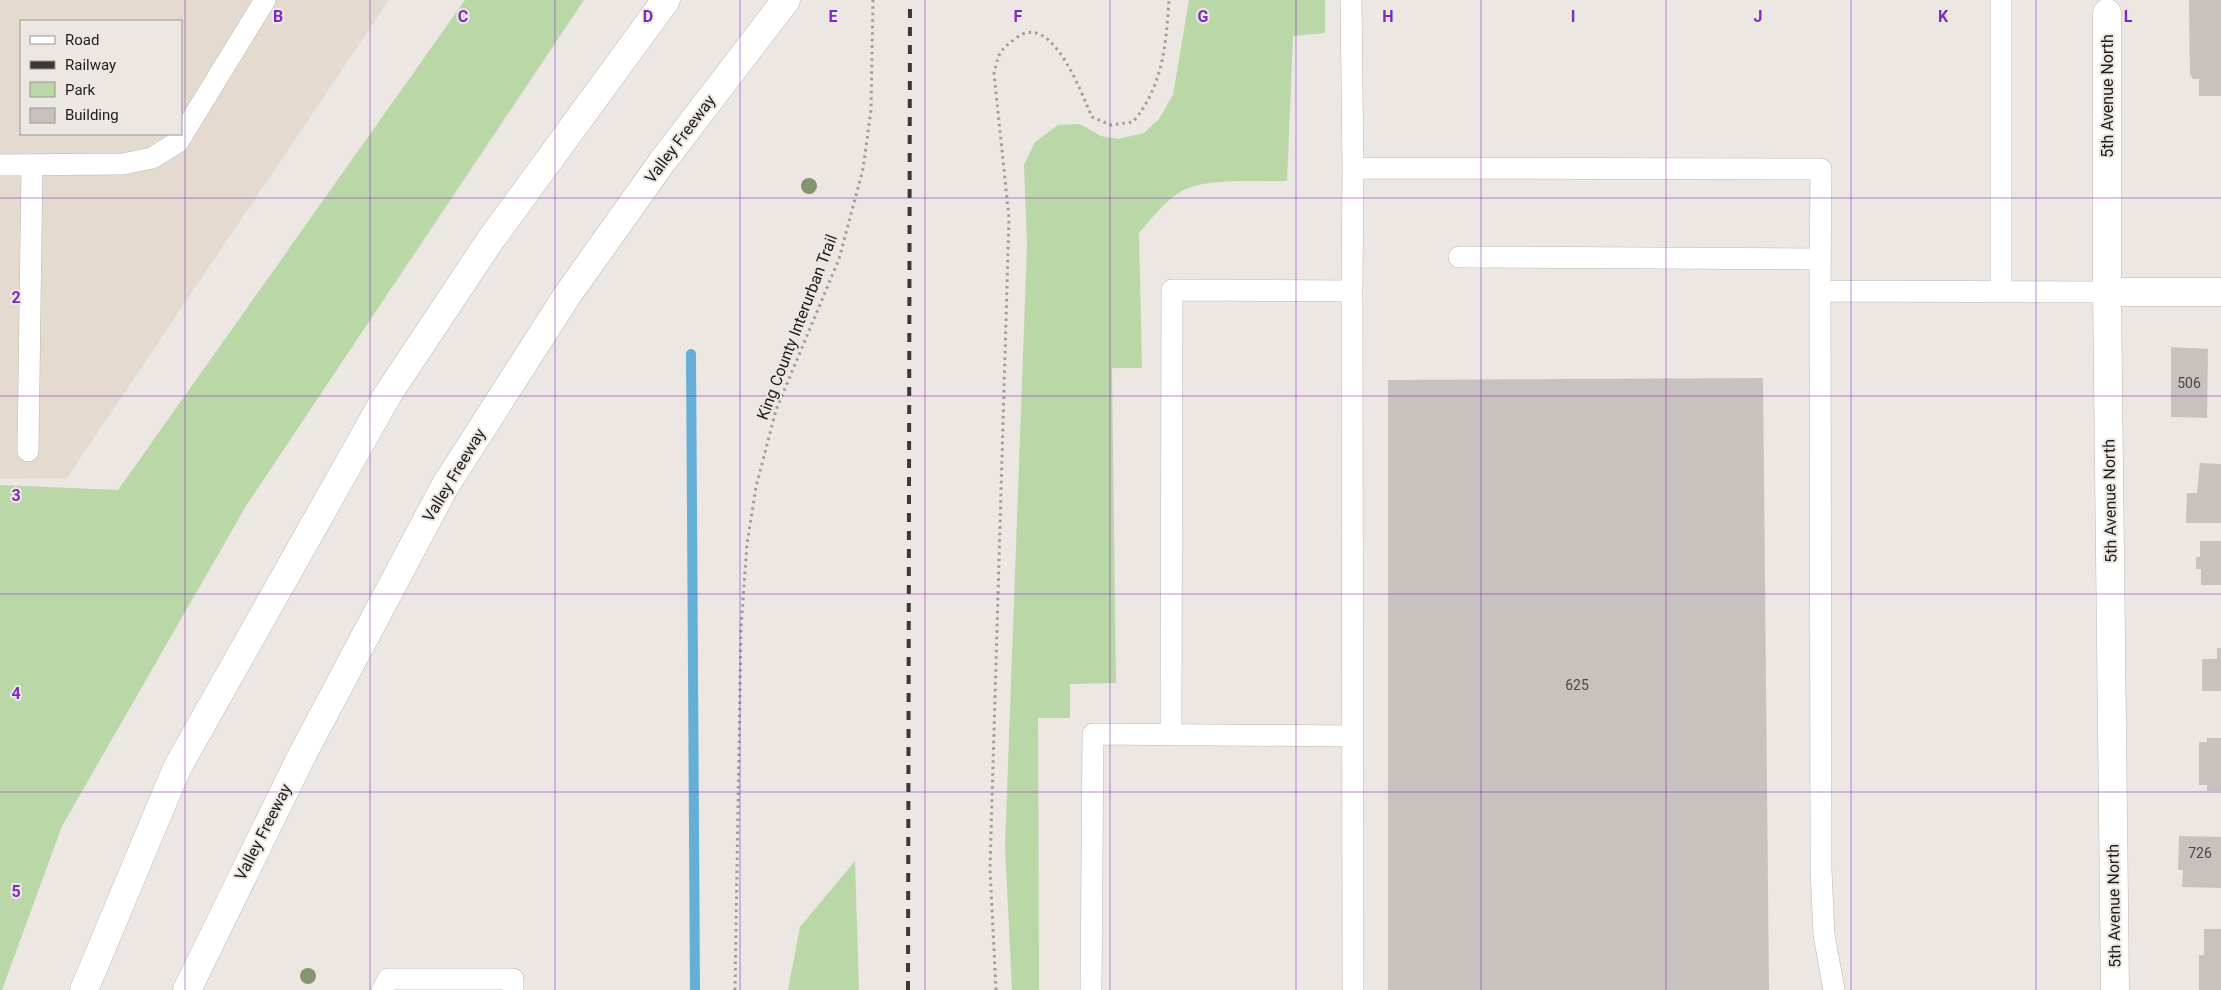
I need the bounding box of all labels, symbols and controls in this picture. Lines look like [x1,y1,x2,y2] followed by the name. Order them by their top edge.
[273,7,283,26] text: B
[458,7,468,26] text: C
[643,7,653,26] text: D
[829,7,838,26] text: E
[1014,7,1023,26] text: F
[1198,7,1209,26] text: G
[1382,7,1394,26] text: H
[1571,7,1575,26] text: I
[1754,7,1762,26] text: J
[1938,7,1949,26] text: K
[2124,7,2133,26] text: L
[20,20,182,135] legend
[65,31,99,49] text: Road
[2098,34,2117,158] street label: 5th Avenue North
[65,56,116,74] text: Railway
[65,81,96,99] text: Park
[641,91,720,187] street label: Valley Freeway
[65,106,119,124] text: Building
[753,232,841,422] street label: King County Interurban Trail
[11,288,21,307] text: 2
[2177,375,2201,391] house number: 506
[419,425,489,525] street label: Valley Freeway
[2099,439,2121,563] street label: 5th Avenue North
[11,486,21,505] text: 3
[1565,677,1589,693] house number: 625
[11,684,21,703] text: 4
[231,780,296,883] street label: Valley Freeway
[2103,844,2125,968] street label: 5th Avenue North
[2188,845,2212,861] house number: 726
[11,882,21,901] text: 5

